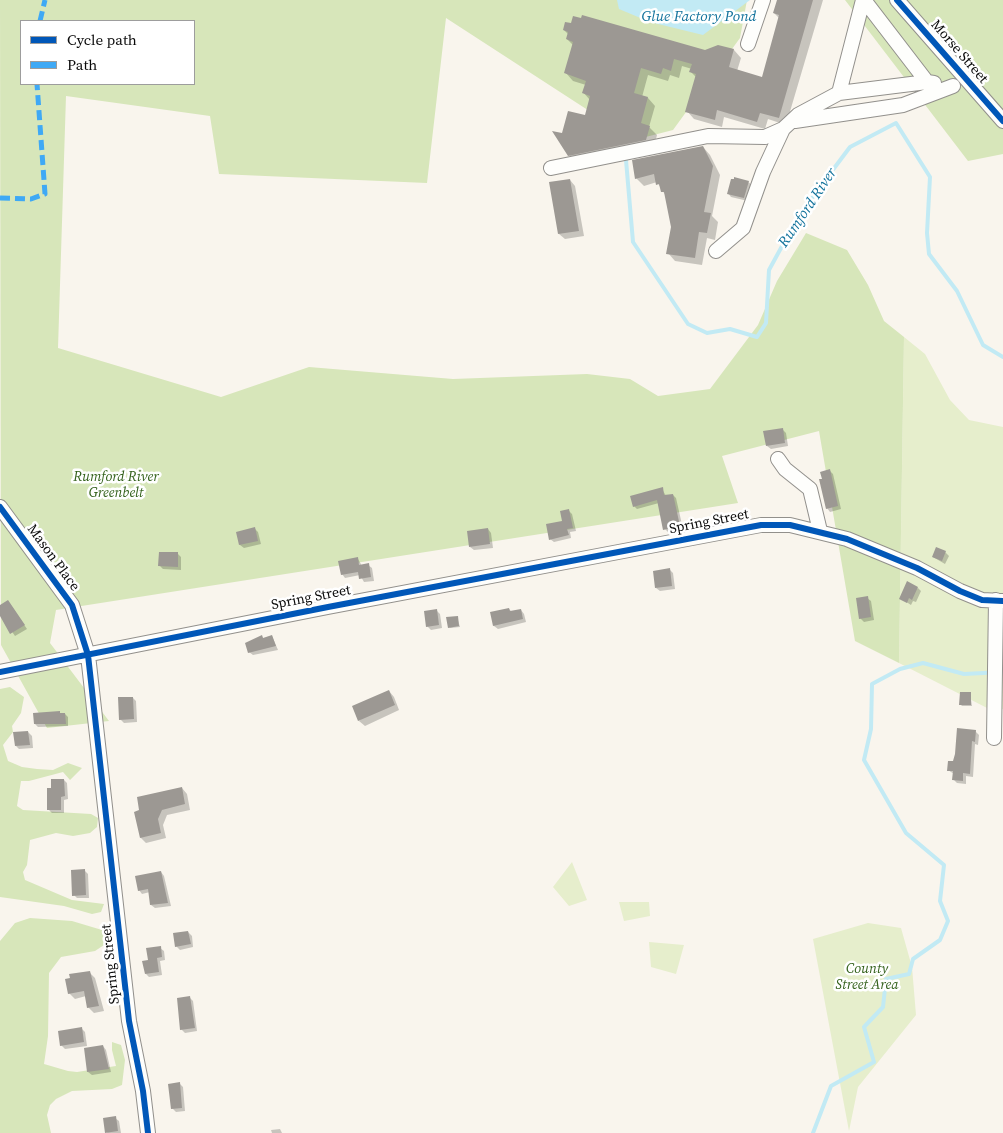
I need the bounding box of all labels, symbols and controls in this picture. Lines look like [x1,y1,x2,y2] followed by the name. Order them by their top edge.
[642,8,756,26] water label: Glue Factory Pond
[927,17,991,87] street label: Morse Street
[20,20,195,85] legend
[67,29,137,50] text: Cycle path
[67,54,97,75] text: Path
[775,165,841,251] water label: Rumford River
[73,469,159,502] park label: Rumford River Greenbelt
[668,506,750,538] street label: Spring Street
[23,521,83,595] street label: Mason Place
[270,582,352,614] street label: Spring Street
[98,923,124,1005] street label: Spring Street
[835,961,899,994] park label: County Street Area

